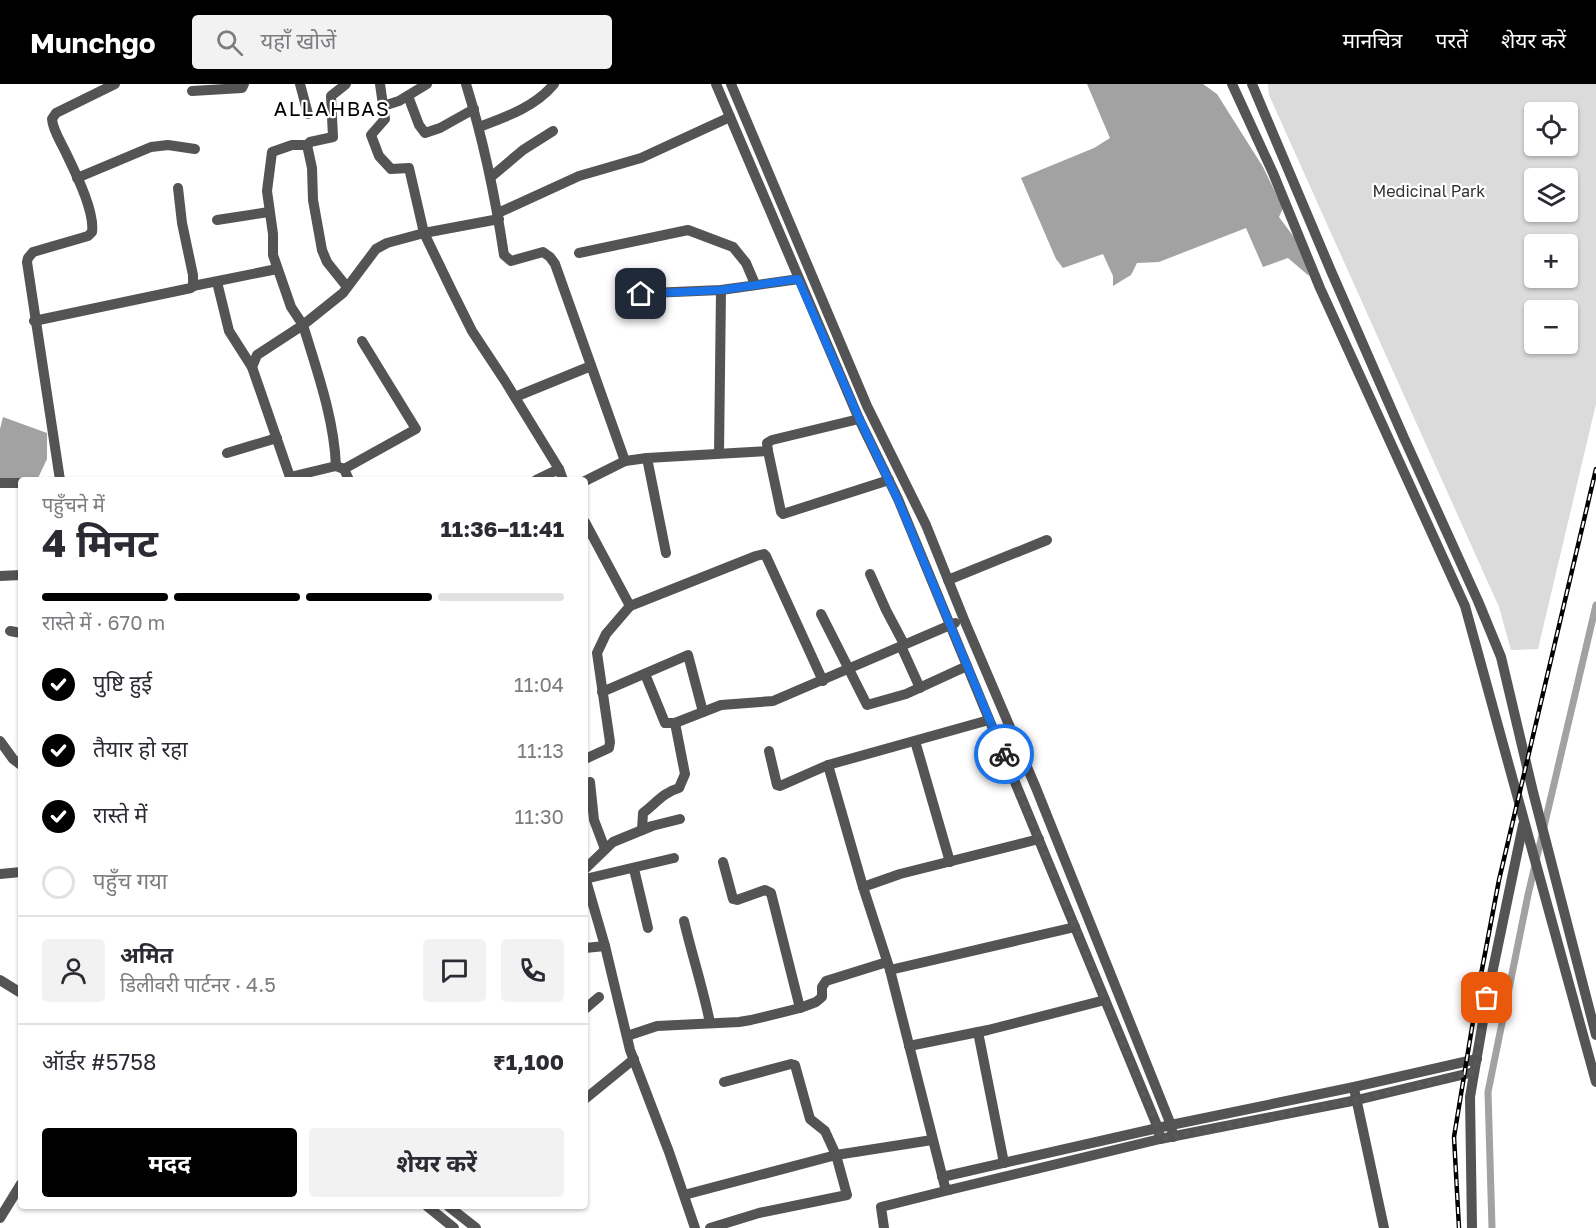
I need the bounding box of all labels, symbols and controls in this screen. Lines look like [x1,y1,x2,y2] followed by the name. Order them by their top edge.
[192,15,612,69] search box
[30,26,156,59] text: Munchgo
[213,26,246,59] icon: search
[261,27,336,54] text: यहाँ खोजें
[1342,27,1402,53] text: मानचित्र
[1435,27,1468,53] text: परतें
[1501,27,1566,53] text: शेयर करें
[274,96,390,120] district label: ALLAHBAS
[1524,102,1578,354] map controls
[1524,102,1578,156] button: locate
[1524,168,1578,222] button: layers
[1373,181,1485,201] park label: Medicinal Park
[1524,234,1578,288] button: +
[615,268,666,319] pin
[624,277,657,310] icon: home
[1524,300,1578,354] button: −
[42,492,105,516] text: पहुँचने में
[440,515,564,542] text: 11:36–11:41
[42,519,158,566] text: 4 मिनट
[42,610,165,634] text: रास्ते में · 670 m
[42,668,75,701] icon: check
[93,669,152,696] text: पुष्टि हुई
[514,672,564,696] text: 11:04
[974,724,1034,784] courier
[42,734,75,767] icon: check
[93,735,188,762] text: तैयार हो रहा
[517,738,564,762] text: 11:13
[988,738,1021,771] icon: bike
[42,800,75,833] icon: check
[93,801,147,828] text: रास्ते में
[515,804,564,828] text: 11:30
[93,867,168,894] text: पहुँच गया
[42,939,105,1002] button: person
[423,939,486,1002] button: chat
[501,939,564,1002] button: phone
[120,941,173,968] text: अमित
[120,972,276,996] text: डिलीवरी पार्टनर · 4.5
[1461,972,1512,1023] pin
[1470,981,1503,1014] icon: bag
[42,1048,156,1075] text: ऑर्डर #5758
[493,1048,564,1075] text: ₹1,100
[42,1128,297,1197] button: मदद
[309,1128,564,1197] button: शेयर करें

